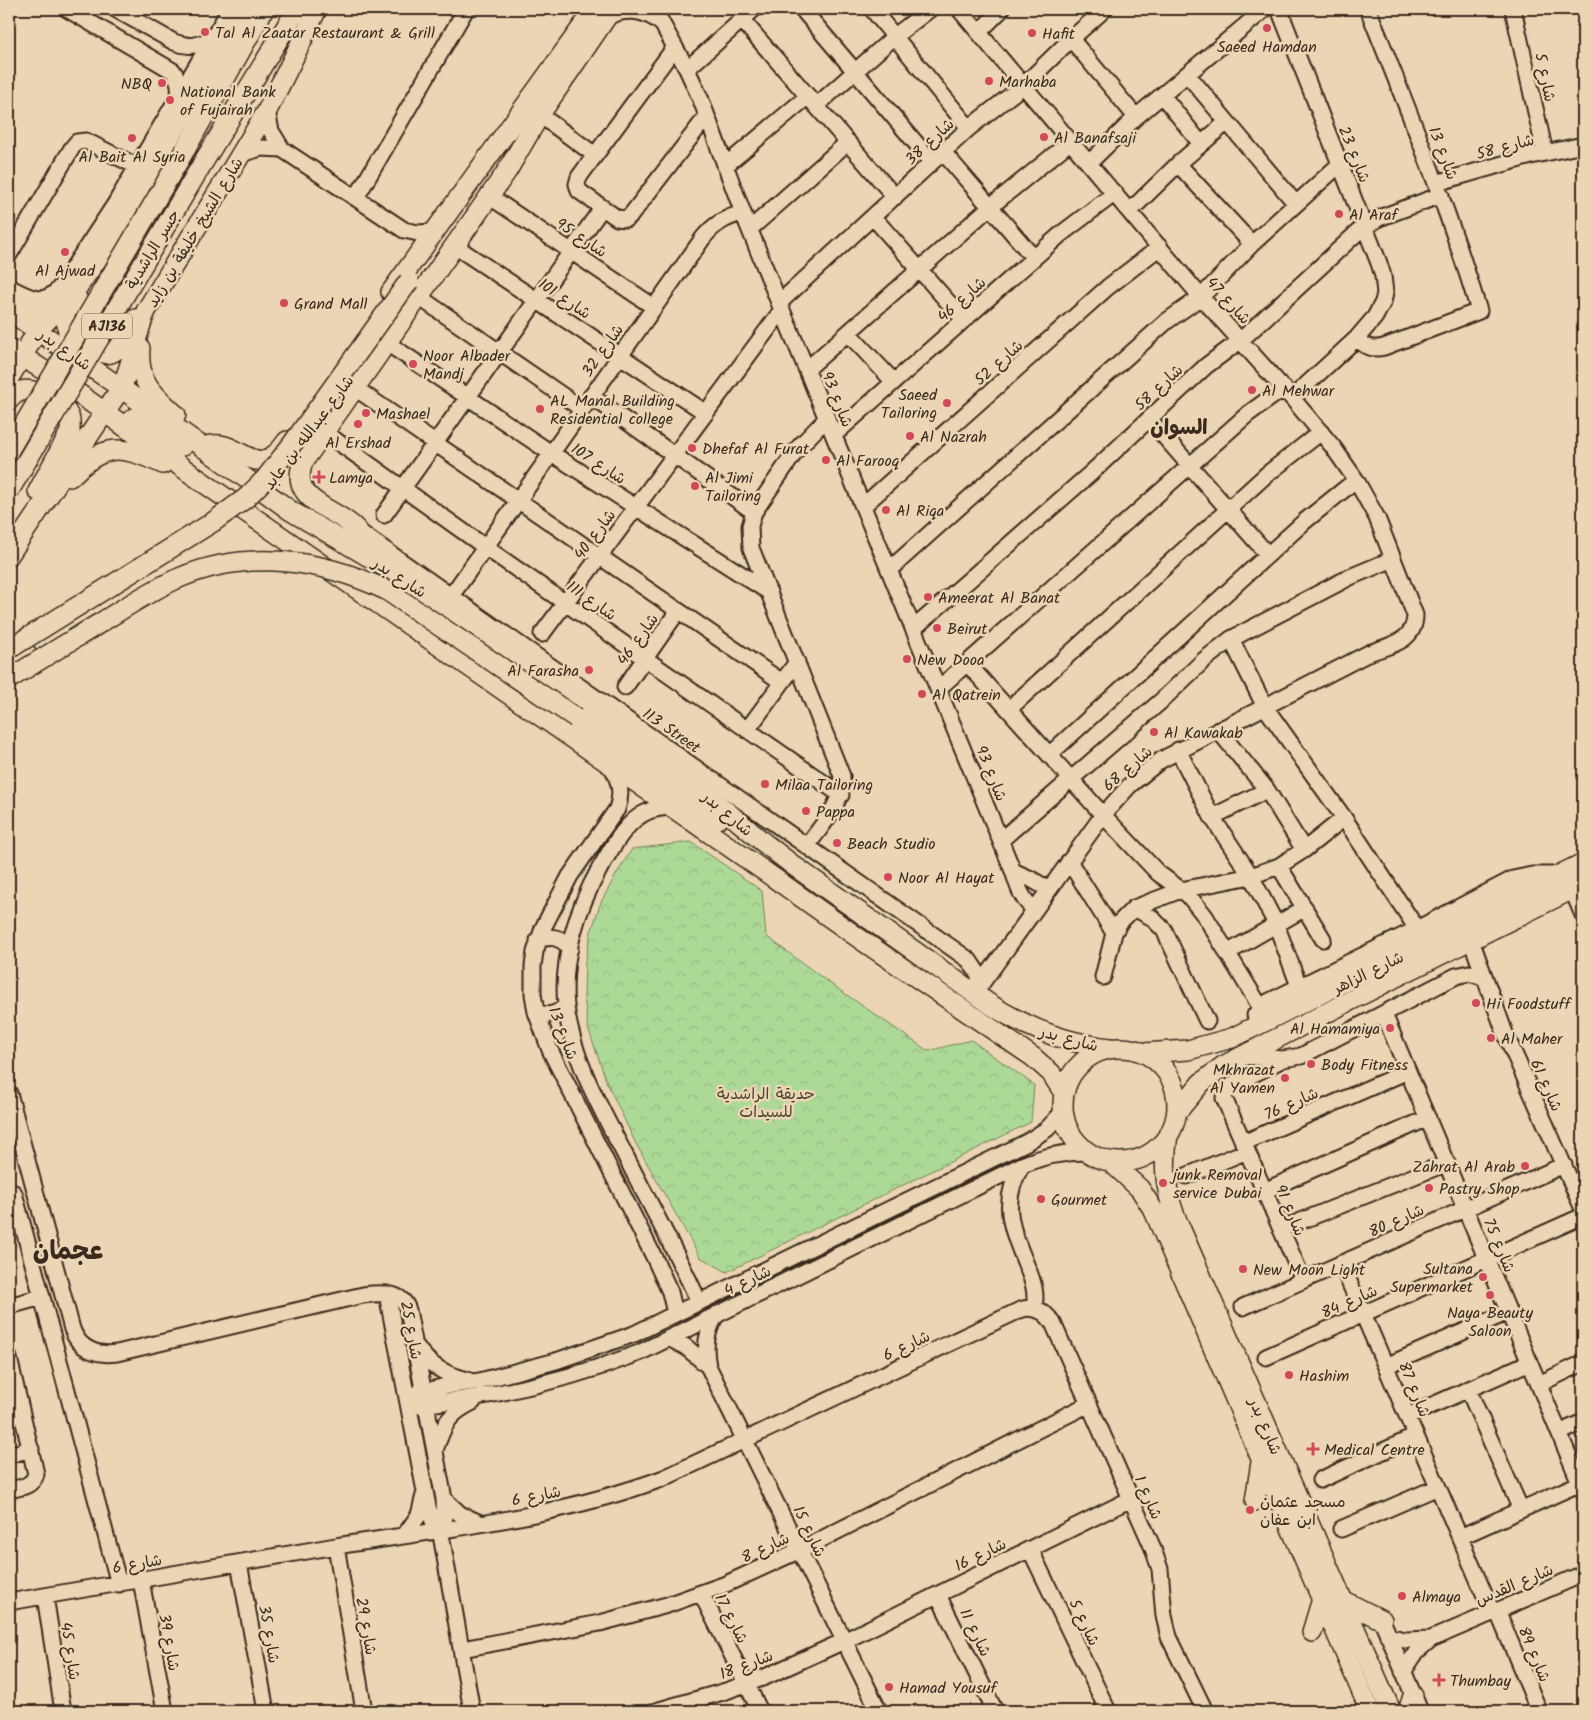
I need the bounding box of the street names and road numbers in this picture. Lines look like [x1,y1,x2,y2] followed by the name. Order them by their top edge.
[1527,50,1562,104] street label: شارع 5
[900,113,960,172] street label: شارع 38
[1331,122,1376,187] street label: شارع 23
[1421,123,1464,184] street label: شارع 13
[1474,128,1537,167] street label: شارع 58
[140,153,250,313] street label: شارع الشيخ خليفة بن زايد
[119,205,187,295] street label: جسر الراشدية
[550,212,612,265] street label: شارع 95
[932,271,992,329] street label: شارع 46
[1199,271,1256,331] street label: شارع 47
[533,272,596,326] street label: شارع 101
[82,314,132,338] road number: AJ136
[576,319,631,382] street label: شارع 32
[31,322,96,378] street label: شارع بدر
[969,334,1029,392] street label: شارع 52
[1129,359,1189,417] street label: شارع 58
[814,368,859,431] street label: شارع 93
[258,370,361,496] street label: شارع عبدالله بن عابد
[566,437,631,491] street label: شارع 107
[568,504,623,566] street label: شارع 40
[366,550,431,605] street label: شارع بدر
[561,575,621,628] street label: شارع 111
[611,609,665,671] street label: شارع 46
[637,702,706,761] street label: 113 Street
[1097,740,1159,798] street label: شارع 68
[968,742,1013,805] street label: شارع 93
[695,784,758,843] street label: شارع بدر
[1327,945,1408,1002] street label: شارع الزاهر
[541,1003,584,1064] street label: شارع 13
[1035,1019,1101,1059] street label: شارع بدر
[1523,1055,1568,1116] street label: شارع 61
[1260,1081,1323,1127] street label: شارع 76
[1268,1181,1312,1240] street label: شارع 91
[1365,1198,1429,1245] street label: شارع 80
[1476,1214,1521,1277] street label: شارع 75
[720,1259,776,1304] street label: شارع 4
[1317,1279,1382,1326] street label: شارع 84
[393,1299,428,1362] street label: شارع 25
[879,1324,935,1368] street label: شارع 6
[1391,1358,1436,1421] street label: شارع 87
[1241,1392,1288,1459] street label: شارع بدر
[1127,1471,1168,1524] street label: شارع 1
[509,1479,563,1514] street label: شارع 6
[785,1502,832,1562] street label: شارع 15
[737,1526,794,1570] street label: شارع 8
[950,1532,1011,1579] street label: شارع 16
[110,1548,164,1581] street label: شارع 6
[1472,1558,1558,1613] street label: شارع القدس
[707,1589,754,1648] street label: شارع 17
[348,1595,383,1657] street label: شارع 29
[1062,1595,1106,1650] street label: شارع 5
[251,1603,286,1665] street label: شارع 35
[952,1604,997,1661] street label: شارع 11
[151,1612,186,1673] street label: شارع 39
[53,1620,86,1682] street label: شارع 45
[1511,1623,1557,1686] street label: شارع 89
[716,1644,777,1687] street label: شارع 18

